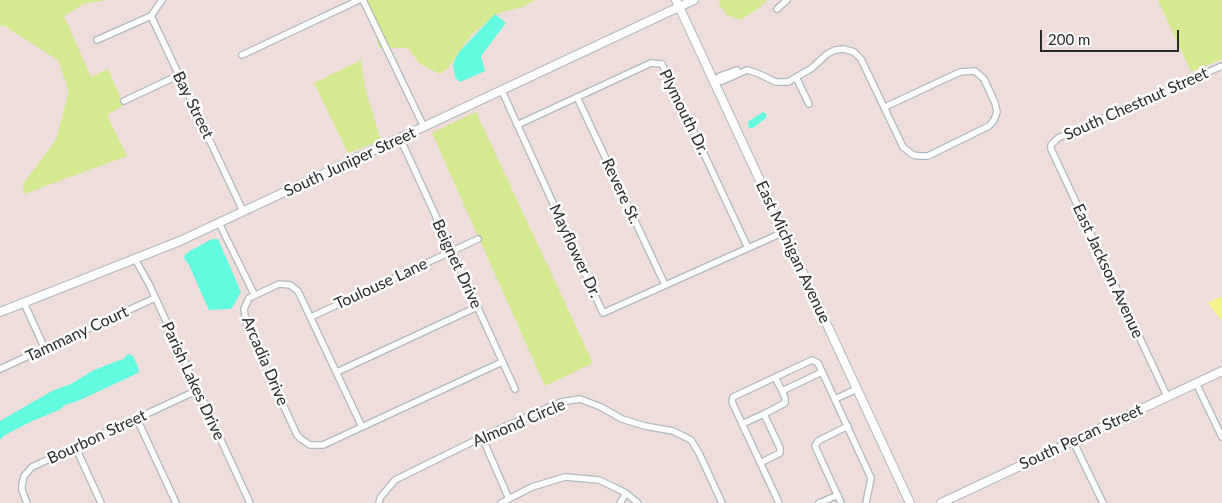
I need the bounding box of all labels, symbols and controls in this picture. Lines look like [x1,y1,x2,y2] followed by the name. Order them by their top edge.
[1042,20,1181,52] scale bar
[1048,30,1090,48] text: 200 m
[1061,64,1211,144] street label: South Chestnut Street
[655,66,713,158] street label: Plymouth Dr.
[168,68,218,142] street label: Bay Street
[281,123,419,201] street label: South Juniper Street
[597,155,645,227] street label: Revere St.
[752,178,834,326] street label: East Michigan Avenue
[545,201,605,301] street label: Mayflower Dr.
[1068,201,1148,341] street label: East Jackson Avenue
[428,216,486,312] street label: Beignet Drive
[332,254,430,314] street label: Toulouse Lane
[23,302,131,366] street label: Tammany Court
[238,314,292,408] street label: Arcadia Drive
[157,319,229,443] street label: Parish Lakes Drive
[470,395,568,451] street label: Almond Circle
[1016,400,1146,474] street label: South Pecan Street
[44,406,150,468] street label: Bourbon Street

